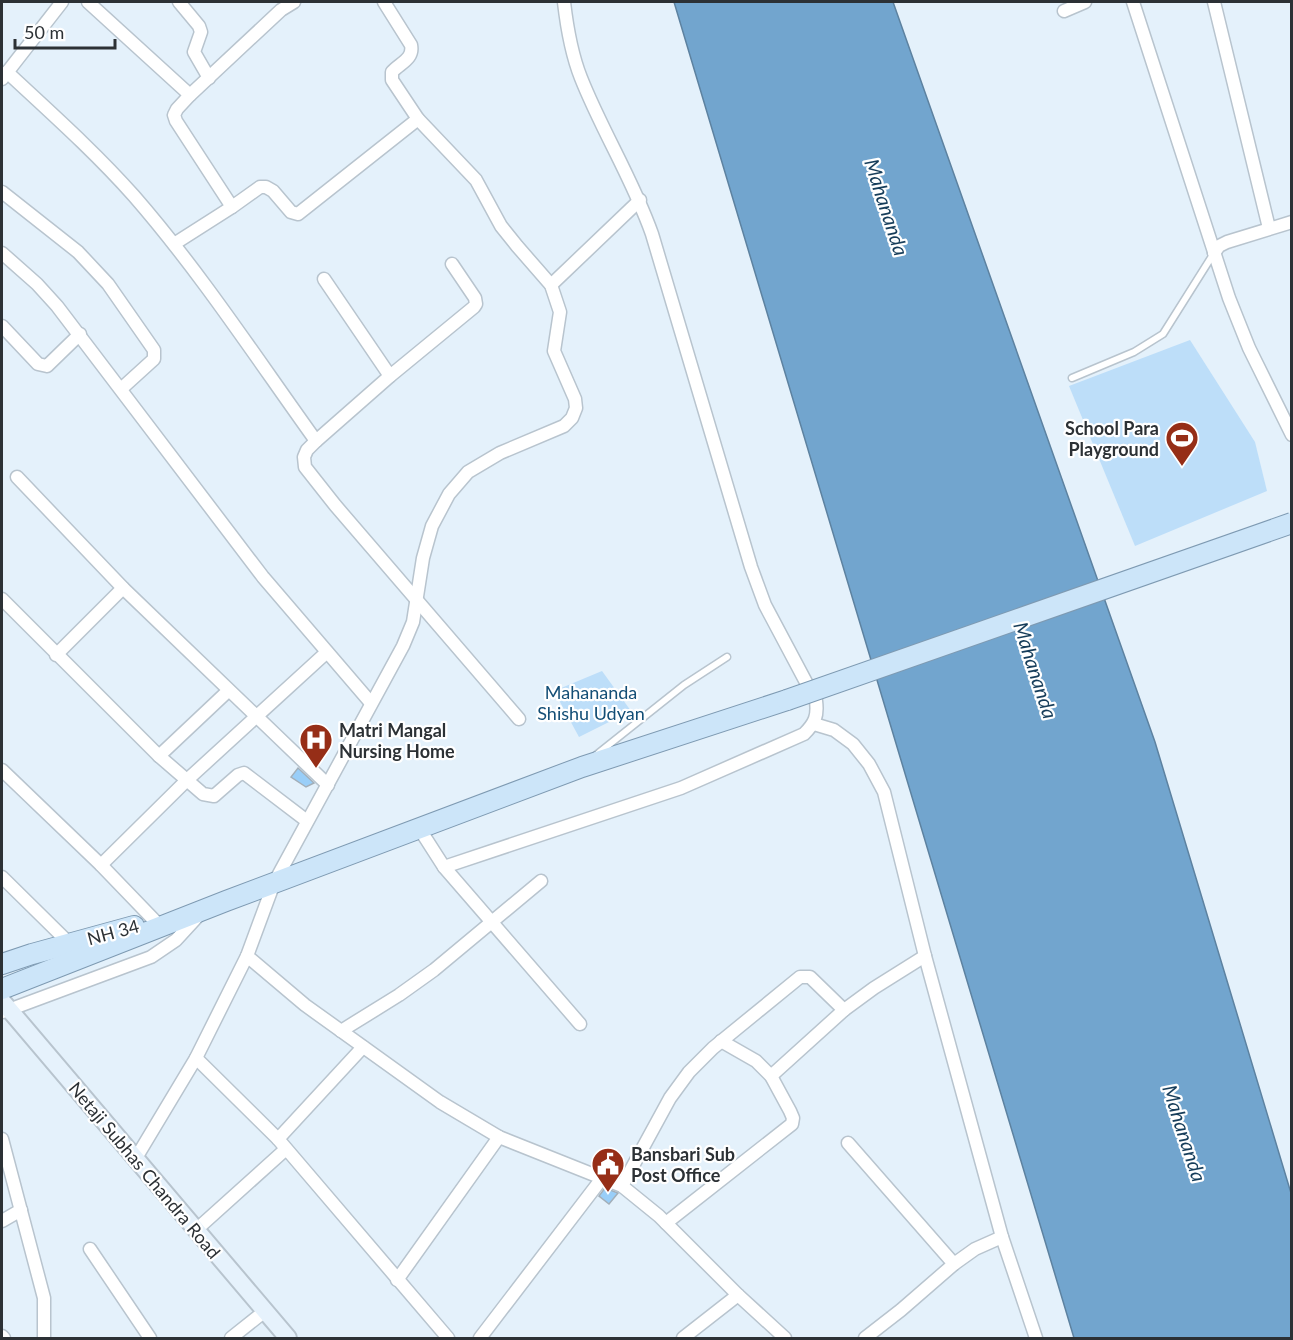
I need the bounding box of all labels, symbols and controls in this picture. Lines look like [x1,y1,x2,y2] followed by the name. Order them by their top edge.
[15,12,116,50] scale bar
[24,21,64,43] text: 50 m
[860,156,914,258] water label: Mahananda
[1065,417,1159,460] place label: School Para Playground
[1164,420,1200,467] sports icon: School Para Playground
[1009,619,1063,721] water label: Mahananda
[537,681,645,724] park label: Mahananda Shishu Udyan
[339,719,455,762] place label: Matri Mangal Nursing Home
[298,722,334,769] hospital icon: Matri Mangal Nursing Home
[85,915,141,949] street label: NH 34
[65,1077,225,1263] street label: Netaji Subhas Chandra Road
[1158,1082,1212,1184] water label: Mahananda
[631,1143,735,1186] place label: Bansbari Sub Post Office
[590,1146,626,1193] public building icon: Bansbari Sub Post Office

